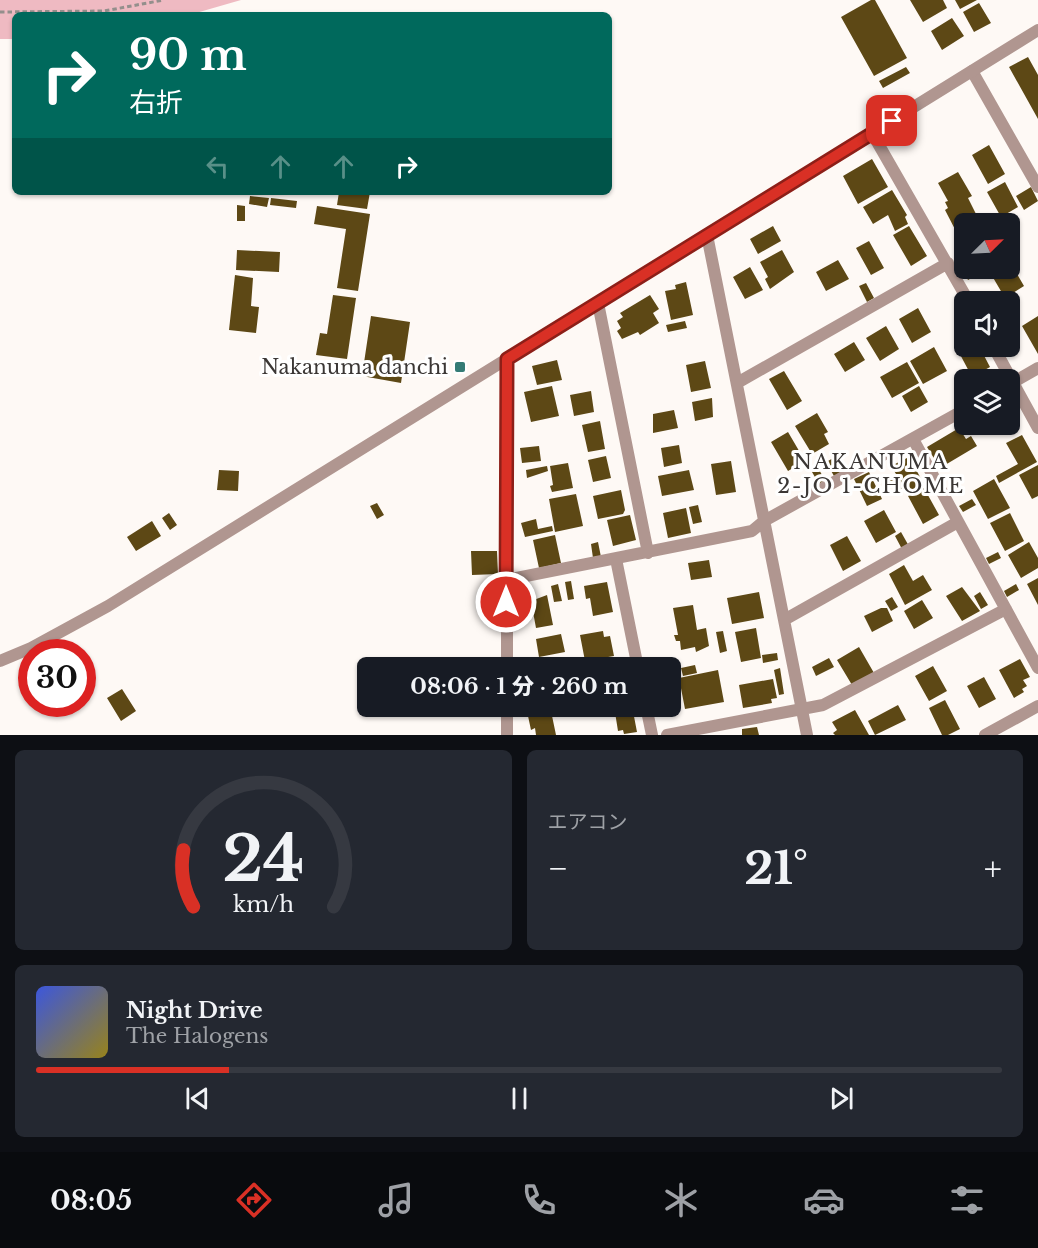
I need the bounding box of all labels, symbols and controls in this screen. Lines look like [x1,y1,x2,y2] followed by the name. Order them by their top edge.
[129,29,247,81] text: 90 m
[30,36,108,114] icon: right
[129,86,183,119] text: 右折
[866,95,917,146] pin
[875,104,908,137] icon: arrive
[201,150,234,183] icon: left
[264,150,297,183] icon: ahead
[327,150,360,183] icon: ahead
[390,150,423,183] icon: right
[954,213,1020,279] north arrow
[954,213,1020,435] map controls
[954,291,1020,357] button: sound
[261,355,448,379] place label: Nakanuma danchi
[453,360,467,374] marker: Nakanuma danchi
[954,369,1020,435] button: layers
[777,449,965,499] district label: NAKANUMA 2-JO 1-CHOME
[474,570,538,634] position arrow
[18,639,96,717] speed limit sign: 30
[410,673,628,700] text: 08:06 · 1 分 · 260 m
[548,810,628,834] text: エアコン
[222,820,304,898] text: 24
[744,840,808,896] text: 21°
[548,848,568,889] text: −
[984,848,1002,889] text: +
[233,891,294,918] text: km/h
[126,997,263,1024] text: Night Drive
[126,1024,268,1048] text: The Halogens
[181,1082,214,1115] icon: previous
[503,1082,536,1115] icon: pause
[825,1082,858,1115] icon: next
[233,1179,275,1221] icon: directions
[375,1179,417,1221] icon: music
[518,1179,560,1221] icon: phone
[660,1179,702,1221] icon: climate
[803,1179,845,1221] icon: car
[946,1179,988,1221] icon: filters
[50,1184,132,1217] text: 08:05

